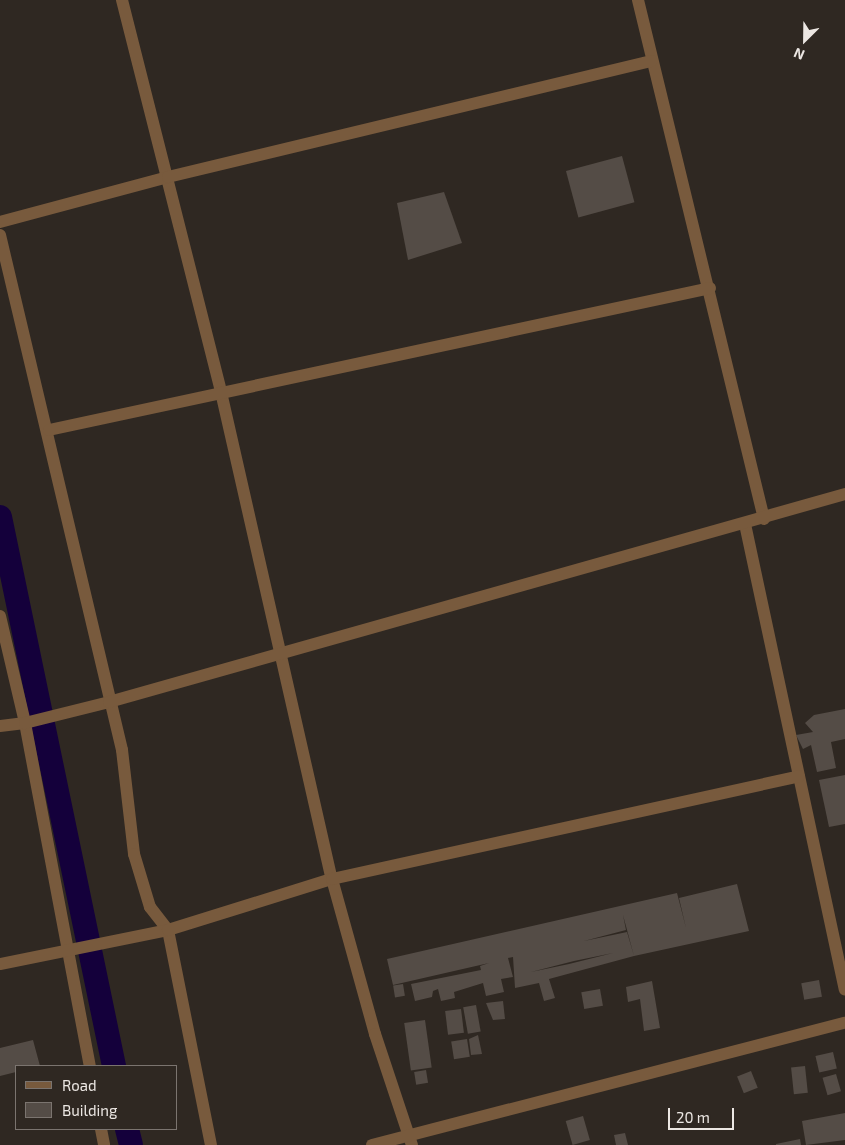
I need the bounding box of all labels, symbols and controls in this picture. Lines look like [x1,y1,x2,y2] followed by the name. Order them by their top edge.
[780,15,830,65] north arrow
[791,44,807,64] text: N
[15,1065,178,1130] legend
[62,1076,97,1094] text: Road
[670,1098,736,1130] scale bar
[62,1101,117,1119] text: Building
[676,1108,710,1126] text: 20 m

